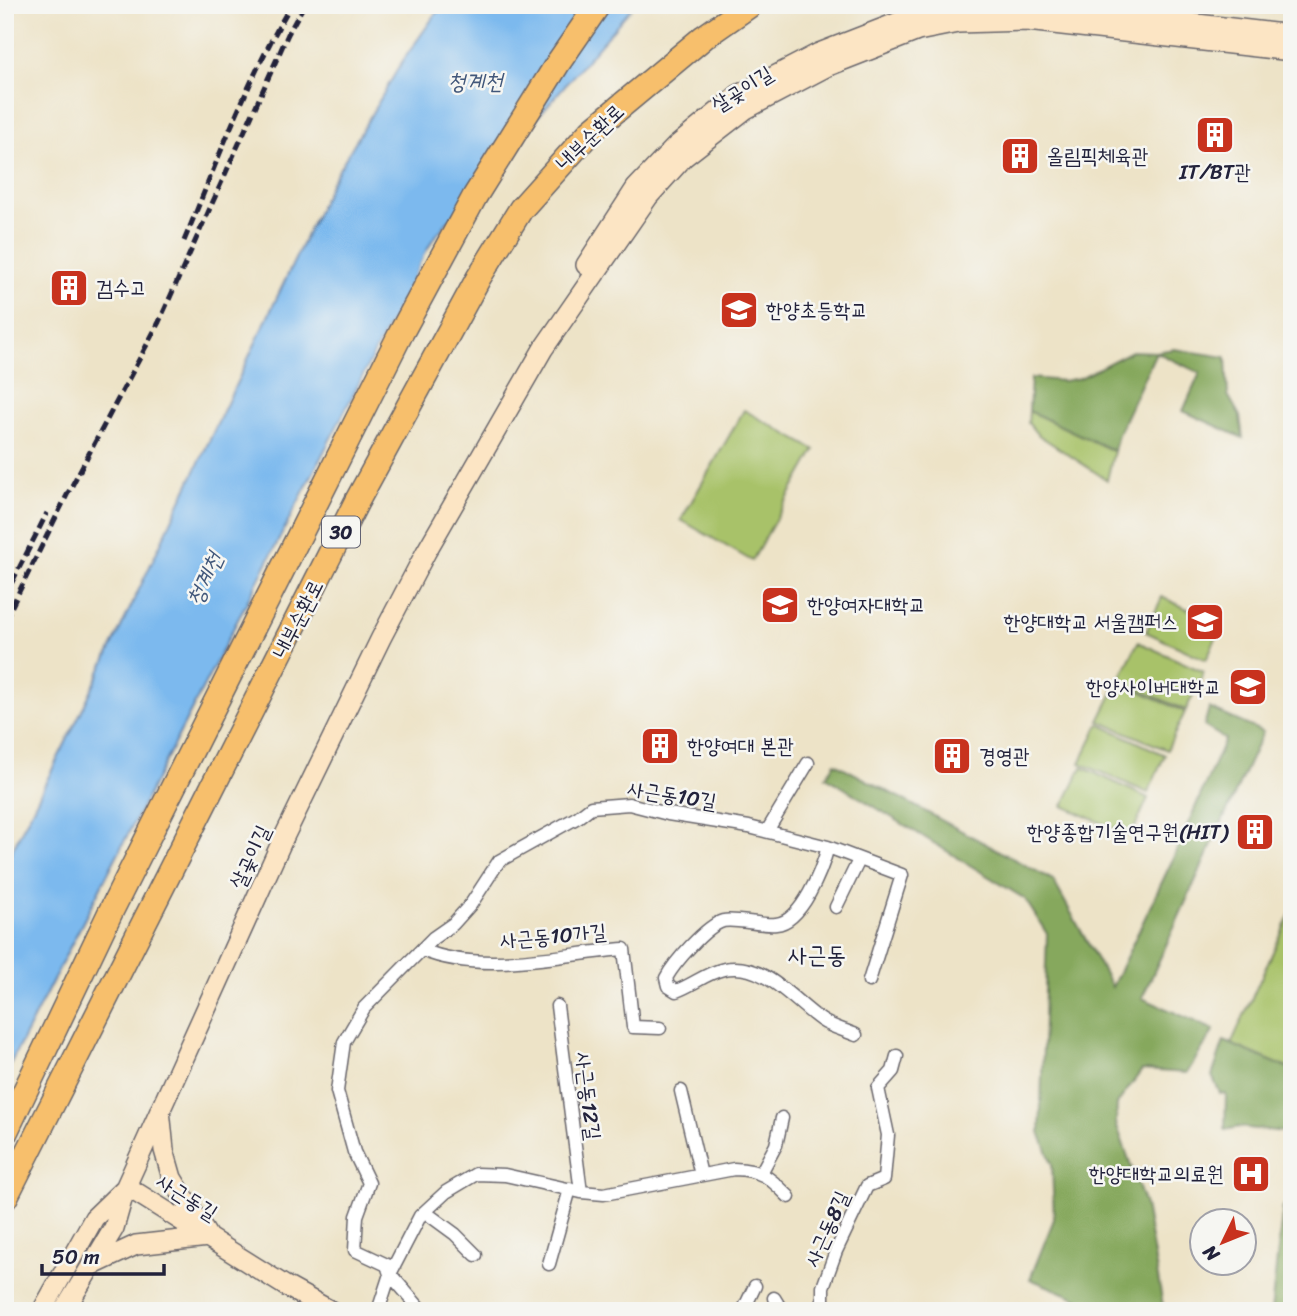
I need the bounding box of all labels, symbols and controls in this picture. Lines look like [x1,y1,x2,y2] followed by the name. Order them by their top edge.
[703,55,781,123] street label: 살곶이길
[447,61,505,102] water label: 청계천
[546,94,634,180] street label: 내부순환로
[1194,114,1236,156] building icon: IT/BT관
[999,135,1041,177] building icon: 올림픽체육관
[1047,137,1148,175] place label: 올림픽체육관
[1178,153,1251,191] place label: IT/BT관
[48,267,90,309] building icon: 검수고
[96,269,147,307] place label: 검수고
[718,289,760,331] school or university icon: 한양초등학교
[766,291,867,329] place label: 한양초등학교
[322,516,360,548] road number: 30
[174,543,236,613] water label: 청계천
[262,573,334,665] street label: 내부순환로
[759,584,801,626] school or university icon: 한양여자대학교
[807,586,925,624] place label: 한양여자대학교
[1184,601,1226,643] school or university icon: 한양대학교 서울캠퍼스
[1004,603,1178,641] place label: 한양대학교 서울캠퍼스
[1227,666,1269,708] school or university icon: 한양사이버대학교
[1086,668,1221,706] place label: 한양사이버대학교
[639,725,681,767] building icon: 한양여대 본관
[687,727,794,765] place label: 한양여대 본관
[931,735,973,777] building icon: 경영관
[979,737,1030,775] place label: 경영관
[625,769,719,821] street label: 사근동10길
[1234,811,1276,853] building icon: 한양종합기술연구원(HIT)
[1027,813,1230,851] place label: 한양종합기술연구원(HIT)
[218,818,282,896] street label: 살곶이길
[498,912,608,960] street label: 사근동10가길
[788,934,846,976] district label: 사근동
[564,1050,612,1142] street label: 사근동12길
[1230,1153,1272,1195] hospital icon: 한양대학교의료원
[1089,1155,1224,1193] place label: 한양대학교의료원
[148,1163,226,1231] street label: 사근동길
[793,1185,861,1273] street label: 사근동8길
[1188,1208,1258,1278] north arrow
[42,1232,164,1276] scale bar
[1194,1237,1228,1270] text: N
[52,1238,100,1276] text: 50 m

